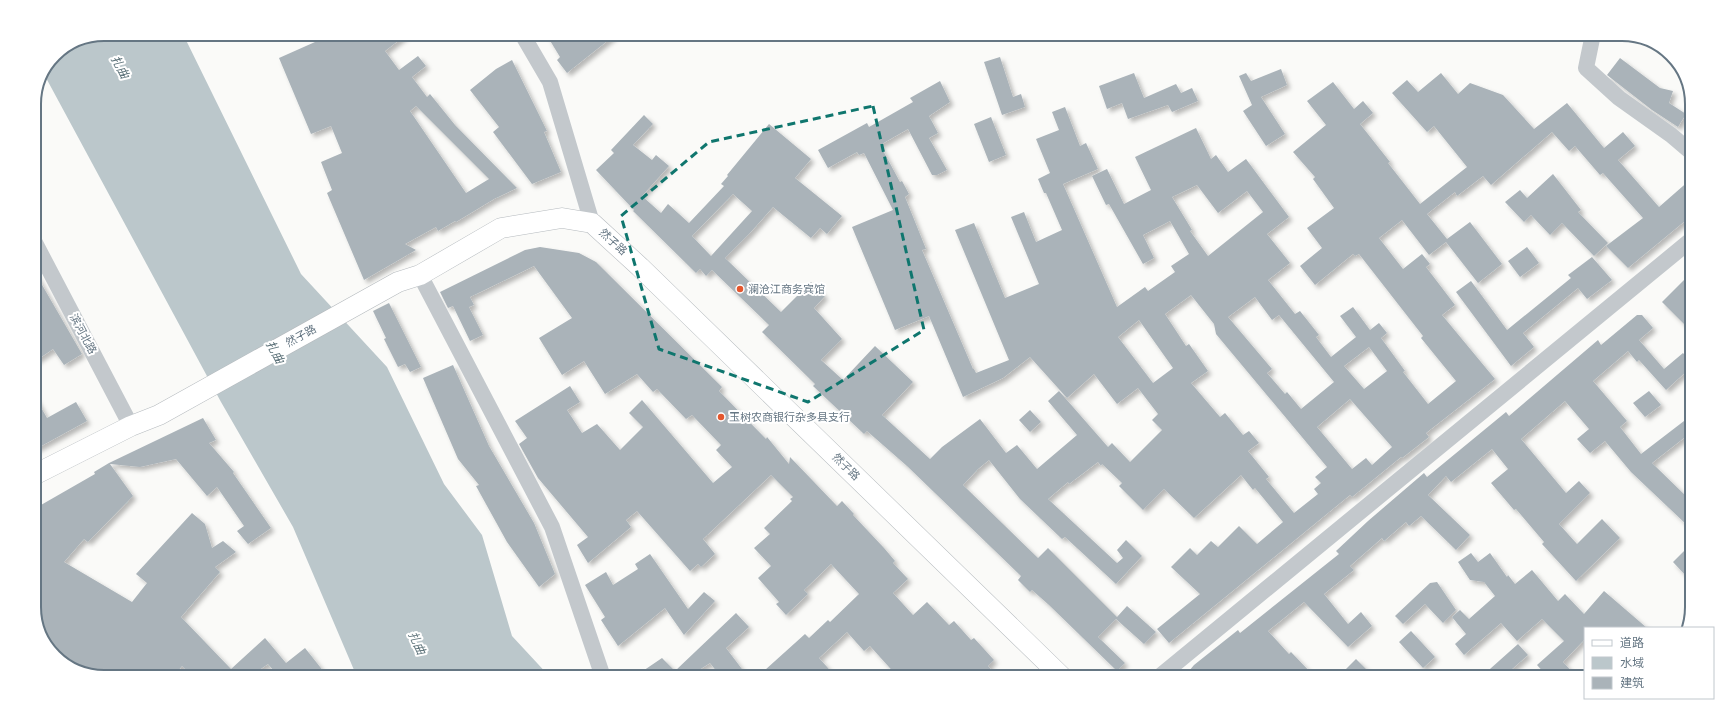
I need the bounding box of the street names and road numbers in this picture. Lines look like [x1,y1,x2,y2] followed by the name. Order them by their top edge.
[596,226,630,258] street label: 然子路
[67,312,99,356] street label: 滨河北路
[283,322,319,350] street label: 然子路
[830,451,862,483] street label: 然子路

